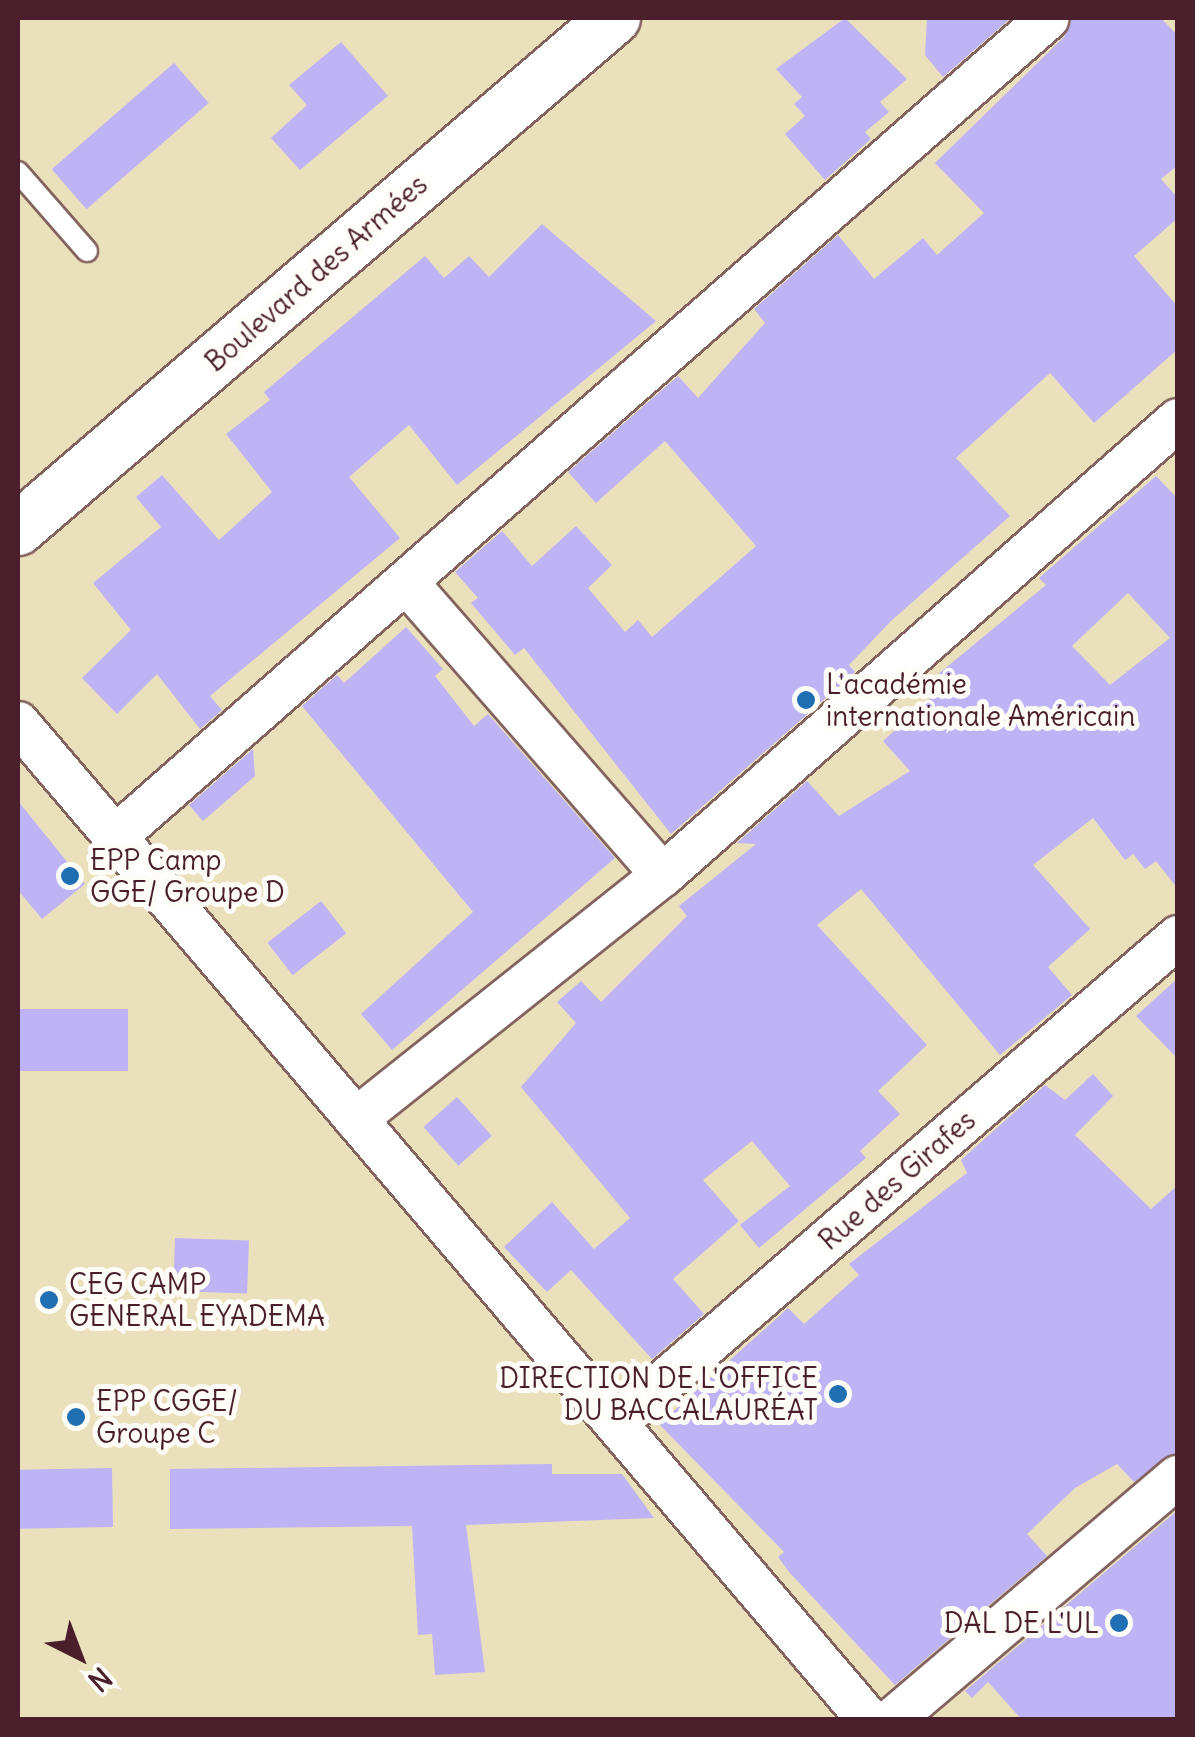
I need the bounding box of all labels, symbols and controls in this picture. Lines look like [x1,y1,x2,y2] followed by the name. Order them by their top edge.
[198,167,434,379] street label: Boulevard des Armées
[826,667,1136,733] place label: L'académie internationale Américain
[795,689,817,711] marker: L'académie internationale Américain
[90,843,285,909] place label: EPP Camp GGE/ Groupe D
[59,865,81,887] marker: EPP Camp GGE/ Groupe D
[812,1103,982,1257] street label: Rue des Girafes
[69,1267,325,1333] place label: CEG CAMP GENERAL EYADEMA
[38,1289,60,1311] marker: CEG CAMP GENERAL EYADEMA
[499,1361,818,1427] place label: DIRECTION DE L'OFFICE DU BACCALAURÉAT
[827,1383,849,1405] marker: DIRECTION DE L'OFFICE DU BACCALAURÉAT
[96,1384,238,1450] place label: EPP CGGE/ Groupe C
[65,1406,87,1428] marker: EPP CGGE/ Groupe C
[944,1606,1099,1640] place label: DAL DE L'UL
[30,1607,130,1707] north arrow
[1108,1612,1130,1634] marker: DAL DE L'UL
[81,1659,119,1699] text: N

